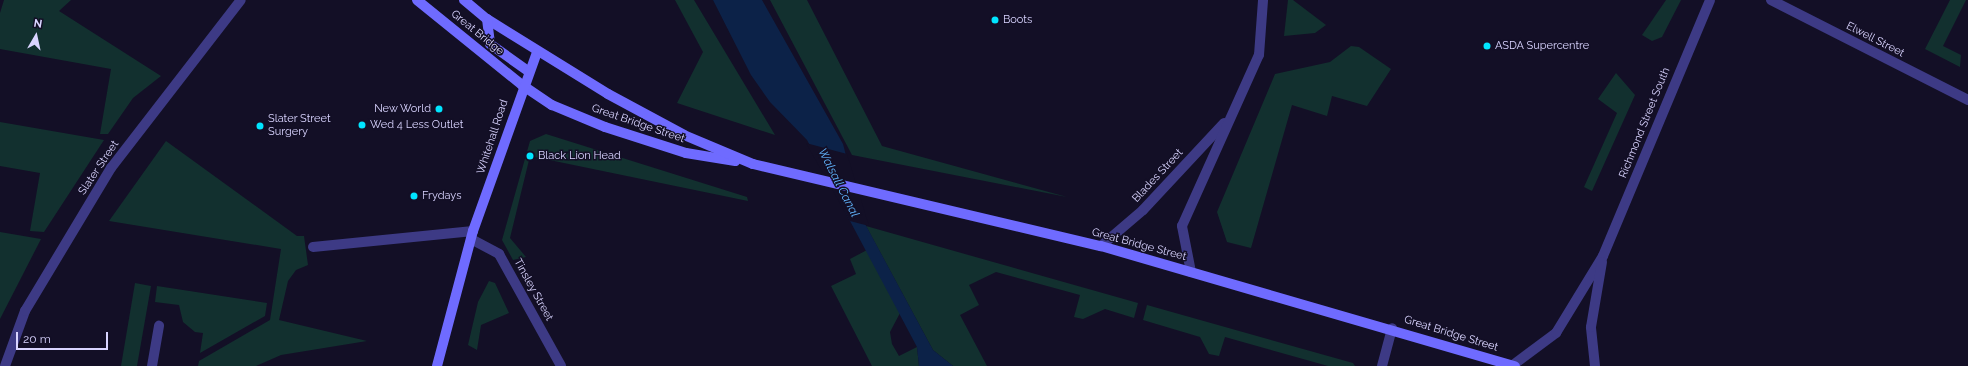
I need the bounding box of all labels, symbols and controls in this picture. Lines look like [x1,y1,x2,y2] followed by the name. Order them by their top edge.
[448,8,506,58] street label: Great Bridge
[1003,13,1032,27] place label: Boots
[990,15,1000,25] marker: Boots
[16,16,56,56] north arrow
[33,17,43,31] text: N
[1843,20,1907,60] street label: Elwell Street
[1495,39,1590,53] place label: ASDA Supercentre
[1482,41,1492,51] marker: ASDA Supercentre
[1617,66,1673,180] street label: Richmond Street South
[475,98,511,176] street label: Whitehall Road
[374,102,431,116] place label: New World
[590,102,686,146] street label: Great Bridge Street
[434,104,444,114] marker: New World
[268,113,331,139] place label: Slater Street Surgery
[370,118,463,132] place label: Wed 4 Less Outlet
[357,120,367,130] marker: Wed 4 Less Outlet
[255,121,265,131] marker: Slater Street Surgery
[76,138,122,198] street label: Slater Street
[814,146,862,220] water label: Walsall Canal
[1130,147,1186,205] street label: Blades Street
[538,149,621,163] place label: Black Lion Head
[525,151,535,161] marker: Black Lion Head
[422,189,461,203] place label: Frydays
[409,191,419,201] marker: Frydays
[1090,226,1188,264] street label: Great Bridge Street
[510,256,556,324] street label: Tinsley Street
[1402,313,1500,355] street label: Great Bridge Street
[18,324,110,350] scale bar
[23,332,51,346] text: 20 m

